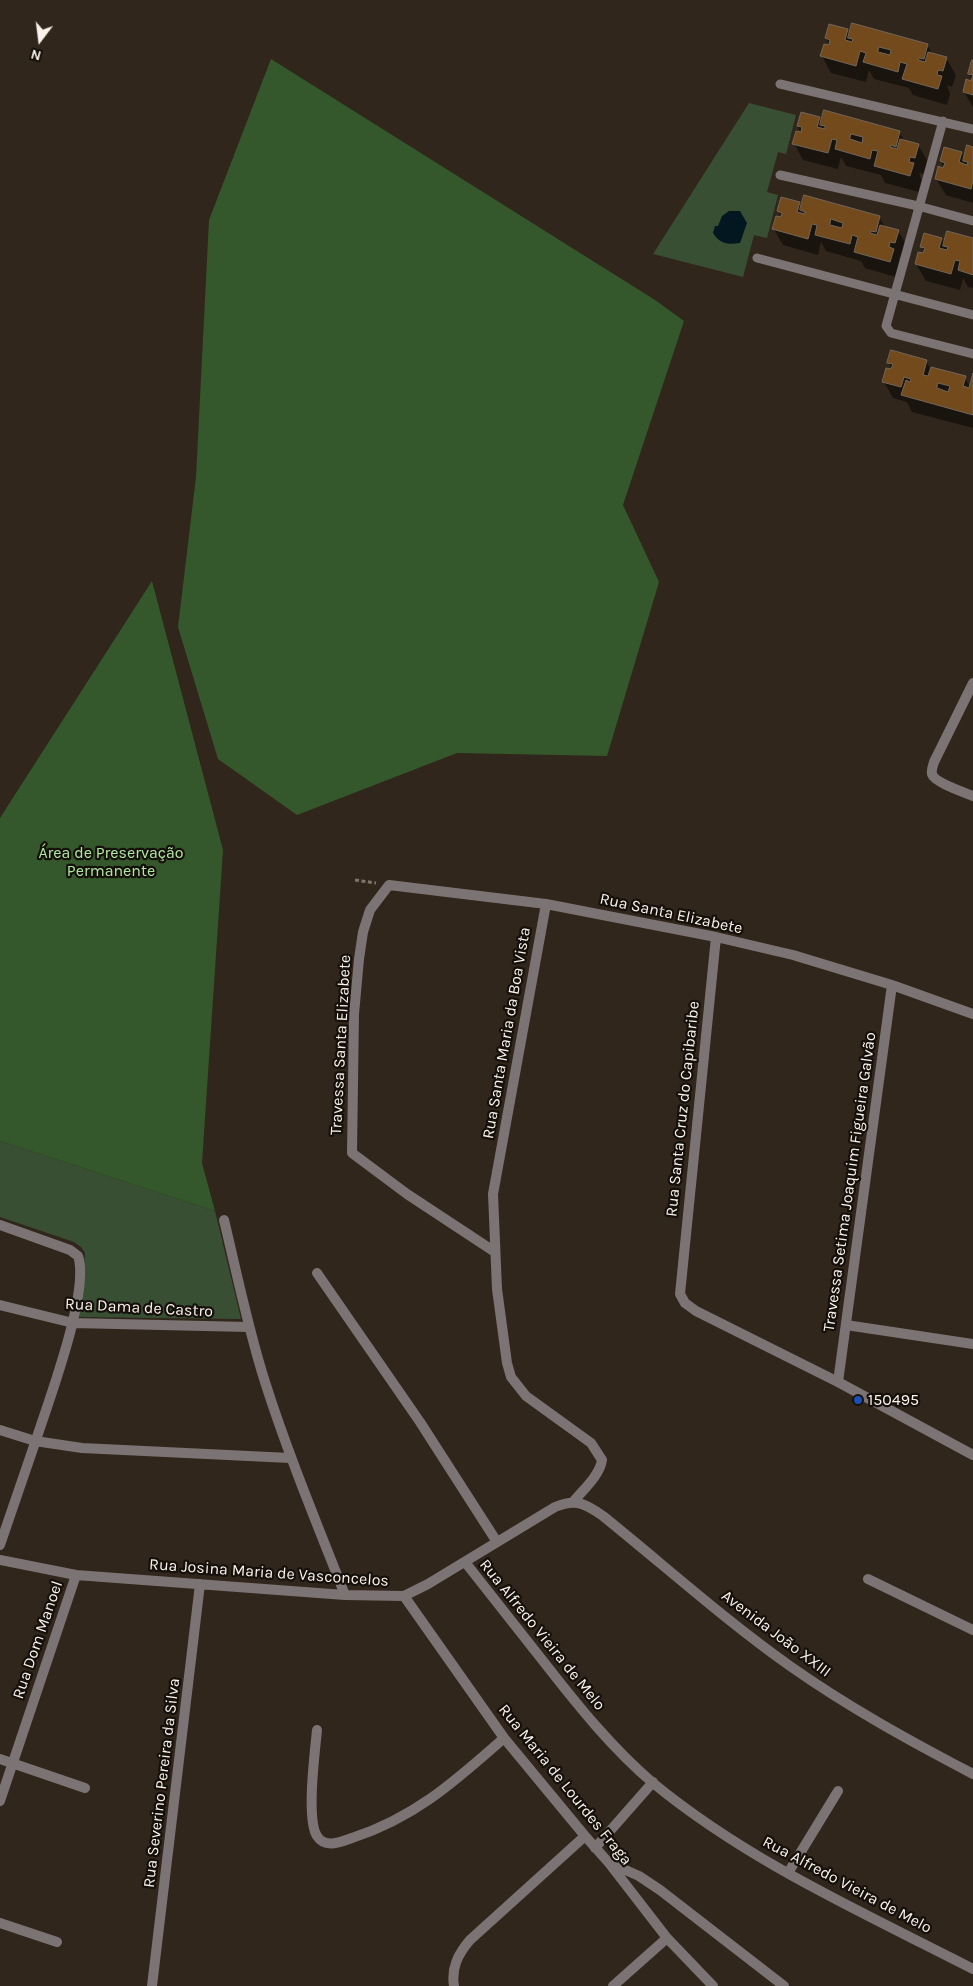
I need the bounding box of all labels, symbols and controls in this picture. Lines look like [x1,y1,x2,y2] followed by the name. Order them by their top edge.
[15,15,65,65] north arrow
[29,45,43,64] text: N
[38,843,184,881] park label: Área de Preservação Permanente
[598,889,744,939] street label: Rua Santa Elizabete
[479,926,535,1140] street label: Rua Santa Maria da Boa Vista
[327,954,355,1136] street label: Travessa Santa Elizabete
[662,1000,704,1218] street label: Rua Santa Cruz do Capibaribe
[819,1031,881,1333] street label: Travessa Setima Joaquim Figueira Galvão
[65,1295,213,1321] street label: Rua Dama de Castro
[868,1390,919,1410] place label: 150495
[852,1394,864,1406] marker: 150495
[149,1555,389,1591] street label: Rua Josina Maria de Vasconcelos
[475,1556,609,1714] street label: Rua Alfredo Vieira de Melo
[9,1578,67,1702] street label: Rua Dom Manoel
[717,1587,835,1681] street label: Avenida João XXIII
[140,1677,184,1889] street label: Rua Severino Pereira da Silva
[494,1701,636,1869] street label: Rua Maria de Lourdes Fraga
[759,1832,935,1938] street label: Rua Alfredo Vieira de Melo

